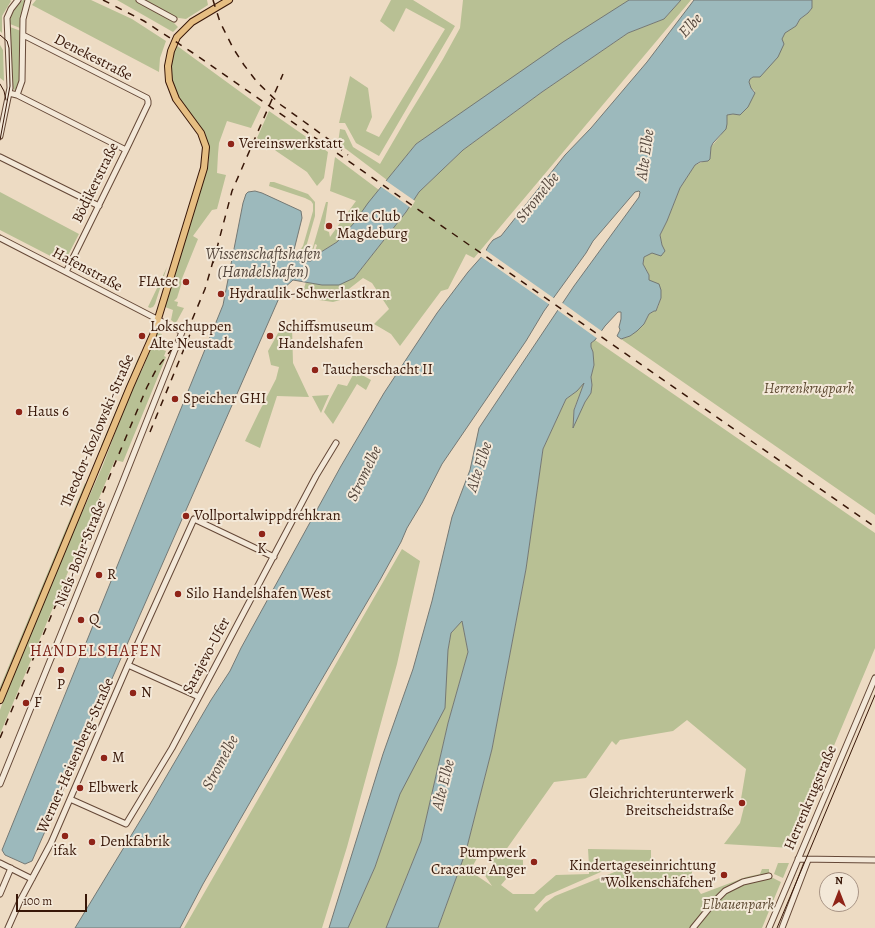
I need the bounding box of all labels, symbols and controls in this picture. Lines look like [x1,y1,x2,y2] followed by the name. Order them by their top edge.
[675,10,707,42] water label: Elbe
[51,31,135,85] street label: Denekestraße
[633,128,659,182] water label: Alte Elbe
[239,135,343,153] place label: Vereinswerkstatt
[226,139,236,149] marker: Vereinswerkstatt
[69,140,123,226] street label: Bödikerstraße
[512,169,564,227] water label: Stromelbe
[337,208,408,243] place label: Trike Club Magdeburg
[324,221,334,231] marker: Trike Club Magdeburg
[49,244,125,296] street label: Hafenstraße
[205,245,321,283] water label: Wissenschaftshafen (Handelshafen)
[138,273,178,291] place label: FIAtec
[181,277,191,287] marker: FIAtec
[229,285,390,303] place label: Hydraulik-Schwerlastkran
[216,289,226,299] marker: Hydraulik-Schwerlastkran
[150,318,233,353] place label: Lokschuppen Alte Neustadt
[278,318,374,353] place label: Schiffsmuseum Handelshafen
[137,331,147,341] marker: Lokschuppen Alte Neustadt
[265,331,275,341] marker: Schiffsmuseum Handelshafen
[58,352,138,510] street label: Theodor-Kozlowski-Straße
[323,361,433,379] place label: Taucherschacht II
[310,365,320,375] marker: Taucherschacht II
[764,380,854,398] park label: Herrenkrugpark
[183,390,266,408] place label: Speicher GHI
[170,394,180,404] marker: Speicher GHI
[27,403,69,421] place label: Haus 6
[14,407,24,417] marker: Haus 6
[463,440,497,494] water label: Alte Elbe
[343,443,387,505] water label: Stromelbe
[51,498,111,610] street label: Niels-Bohr-Straße
[194,507,341,525] place label: Vollportalwippdrehkran
[181,511,191,521] marker: Vollportalwippdrehkran
[257,529,267,539] marker: K
[257,540,267,558] place label: K
[107,566,116,584] place label: R
[94,570,104,580] marker: R
[186,585,331,603] place label: Silo Handelshafen West
[173,589,183,599] marker: Silo Handelshafen West
[89,611,99,629] place label: Q
[76,615,86,625] marker: Q
[179,615,235,697] street label: Sarajevo-Ufer
[30,642,162,662] district label: HANDELSHAFEN
[56,665,66,675] marker: P
[34,675,118,837] street label: Werner-Heisenberg-Straße
[57,676,65,694] place label: P
[141,684,152,702] place label: N
[128,688,138,698] marker: N
[34,694,42,712] place label: F
[21,698,31,708] marker: F
[199,732,243,794] water label: Stromelbe
[781,743,841,853] street label: Herrenkrugstraße
[112,749,125,767] place label: M
[99,753,109,763] marker: M
[428,758,460,812] water label: Alte Elbe
[88,779,138,797] place label: Elbwerk
[75,783,85,793] marker: Elbwerk
[589,785,734,820] place label: Gleichrichterunterwerk Breitscheidstraße
[737,798,747,808] marker: Gleichrichterunterwerk Breitscheidstraße
[60,831,70,841] marker: ifak
[100,833,170,851] place label: Denkfabrik
[87,837,97,847] marker: Denkfabrik
[53,842,77,860] place label: ifak
[431,844,526,879] place label: Pumpwerk Cracauer Anger
[529,857,539,867] marker: Pumpwerk Cracauer Anger
[569,857,716,892] place label: Kindertageseinrichtung "Wolkenschäfchen"
[719,870,729,880] marker: Kindertageseinrichtung "Wolkenschäfchen"
[819,872,859,912] north arrow
[835,873,843,888] text: N
[18,886,89,912] scale bar
[23,893,52,909] text: 100 m
[702,896,774,914] park label: Elbauenpark

